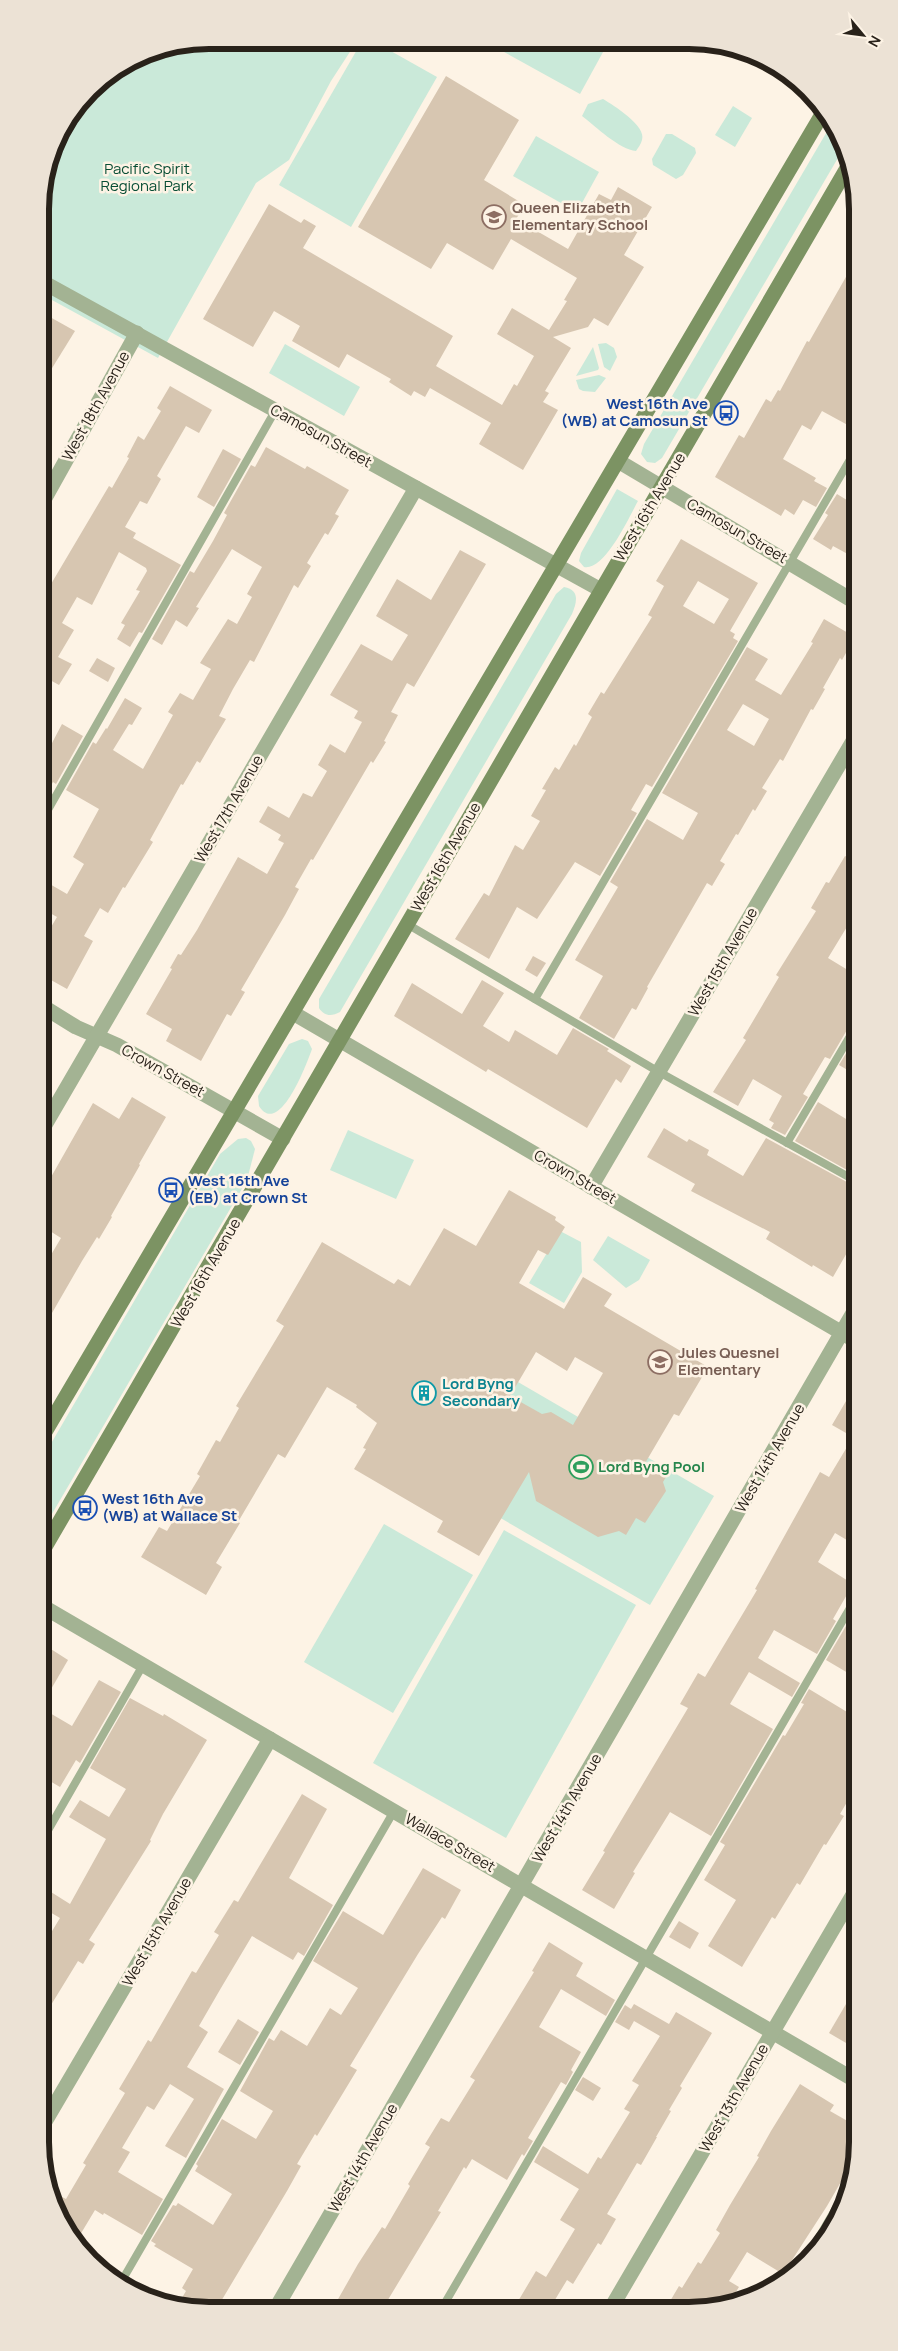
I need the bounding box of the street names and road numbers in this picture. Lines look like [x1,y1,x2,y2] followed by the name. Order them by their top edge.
[57,347,135,464] street label: West 18th Avenue
[267,399,376,472] street label: Camosun Street
[609,448,690,565] street label: West 16th Avenue
[683,493,792,568] street label: Camosun Street
[189,751,268,867] street label: West 17th Avenue
[406,798,486,915] street label: West 16th Avenue
[683,903,762,1020] street label: West 15th Avenue
[118,1039,209,1102] street label: Crown Street
[530,1144,620,1209] street label: Crown Street
[166,1214,246,1331] street label: West 16th Avenue
[730,1399,809,1516] street label: West 14th Avenue
[527,1749,606,1866] street label: West 14th Avenue
[401,1808,499,1877] street label: Wallace Street
[117,1873,196,1990] street label: West 15th Avenue
[694,2039,773,2156] street label: West 13th Avenue
[323,2099,402,2216] street label: West 14th Avenue

